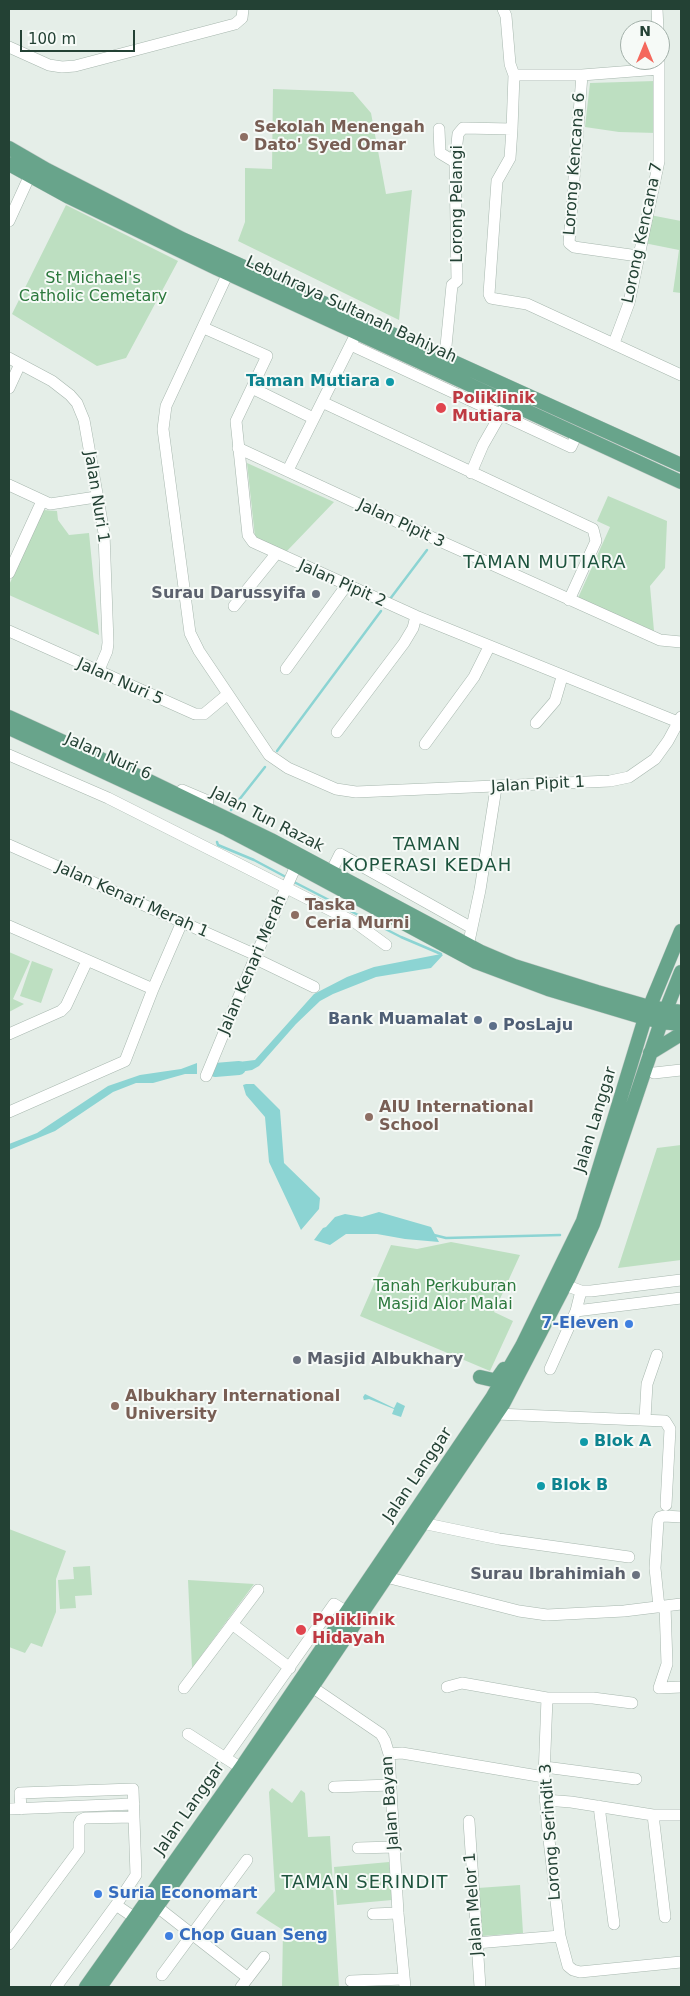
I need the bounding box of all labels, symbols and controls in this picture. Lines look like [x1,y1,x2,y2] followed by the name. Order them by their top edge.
[22,20,138,52] scale bar
[620,20,670,70] north arrow
[639,23,651,39] text: N
[28,30,76,48] text: 100 m
[560,92,590,236] street label: Lorong Kencana 6
[254,118,425,156] place label: Sekolah Menengah Dato' Syed Omar
[238,131,250,143] marker: Sekolah Menengah Dato' Syed Omar
[448,145,468,263] street label: Lorong Pelangi
[619,161,667,305] street label: Lorong Kencana 7
[243,253,459,367] street label: Lebuhraya Sultanah Bahiyah
[19,269,167,307] park label: St Michael's Catholic Cemetary
[246,372,380,392] place label: Taman Mutiara
[384,376,396,388] marker: Taman Mutiara
[452,389,535,427] place label: Poliklinik Mutiara
[434,401,448,415] marker: Poliklinik Mutiara
[79,450,113,544] street label: Jalan Nuri 1
[354,495,448,553] street label: Jalan Pipit 3
[462,552,628,574] district label: TAMAN MUTIARA
[295,556,389,612] street label: Jalan Pipit 2
[151,584,306,604] place label: Surau Darussyifa
[310,588,322,600] marker: Surau Darussyifa
[74,654,166,710] street label: Jalan Nuri 5
[62,729,154,785] street label: Jalan Nuri 6
[491,773,585,797] street label: Jalan Pipit 1
[207,783,327,857] street label: Jalan Tun Razak
[340,834,514,876] district label: TAMAN KOPERASI KEDAH
[53,858,211,942] street label: Jalan Kenari Merah 1
[215,892,291,1038] street label: Jalan Kenari Merah
[305,896,409,934] place label: Taska Ceria Murni
[289,909,301,921] marker: Taska Ceria Murni
[328,1010,468,1030] place label: Bank Muamalat
[472,1014,484,1026] marker: Bank Muamalat
[503,1016,573,1036] place label: PosLaju
[487,1020,499,1032] marker: PosLaju
[571,1065,621,1175] street label: Jalan Langgar
[379,1098,534,1136] place label: AIU International School
[363,1111,375,1123] marker: AIU International School
[373,1277,517,1315] park label: Tanah Perkuburan Masjid Alor Malai
[541,1314,619,1334] place label: 7-Eleven
[623,1318,635,1330] marker: 7-Eleven
[307,1350,463,1370] place label: Masjid Albukhary
[291,1354,303,1366] marker: Masjid Albukhary
[125,1387,340,1425] place label: Albukhary International University
[109,1400,121,1412] marker: Albukhary International University
[379,1424,457,1526] street label: Jalan Langgar
[594,1432,651,1452] place label: Blok A
[578,1436,590,1448] marker: Blok A
[551,1476,608,1496] place label: Blok B
[535,1480,547,1492] marker: Blok B
[470,1565,626,1585] place label: Surau Ibrahimiah
[630,1569,642,1581] marker: Surau Ibrahimiah
[312,1611,395,1649] place label: Poliklinik Hidayah
[294,1623,308,1637] marker: Poliklinik Hidayah
[378,1755,404,1851] street label: Jalan Bayan
[151,1759,229,1859] street label: Jalan Langgar
[537,1763,565,1901] street label: Lorong Serindit 3
[461,1852,487,1956] street label: Jalan Melor 1
[280,1872,450,1894] district label: TAMAN SERINDIT
[108,1884,257,1904] place label: Suria Economart
[92,1888,104,1900] marker: Suria Economart
[179,1926,328,1946] place label: Chop Guan Seng
[163,1930,175,1942] marker: Chop Guan Seng

